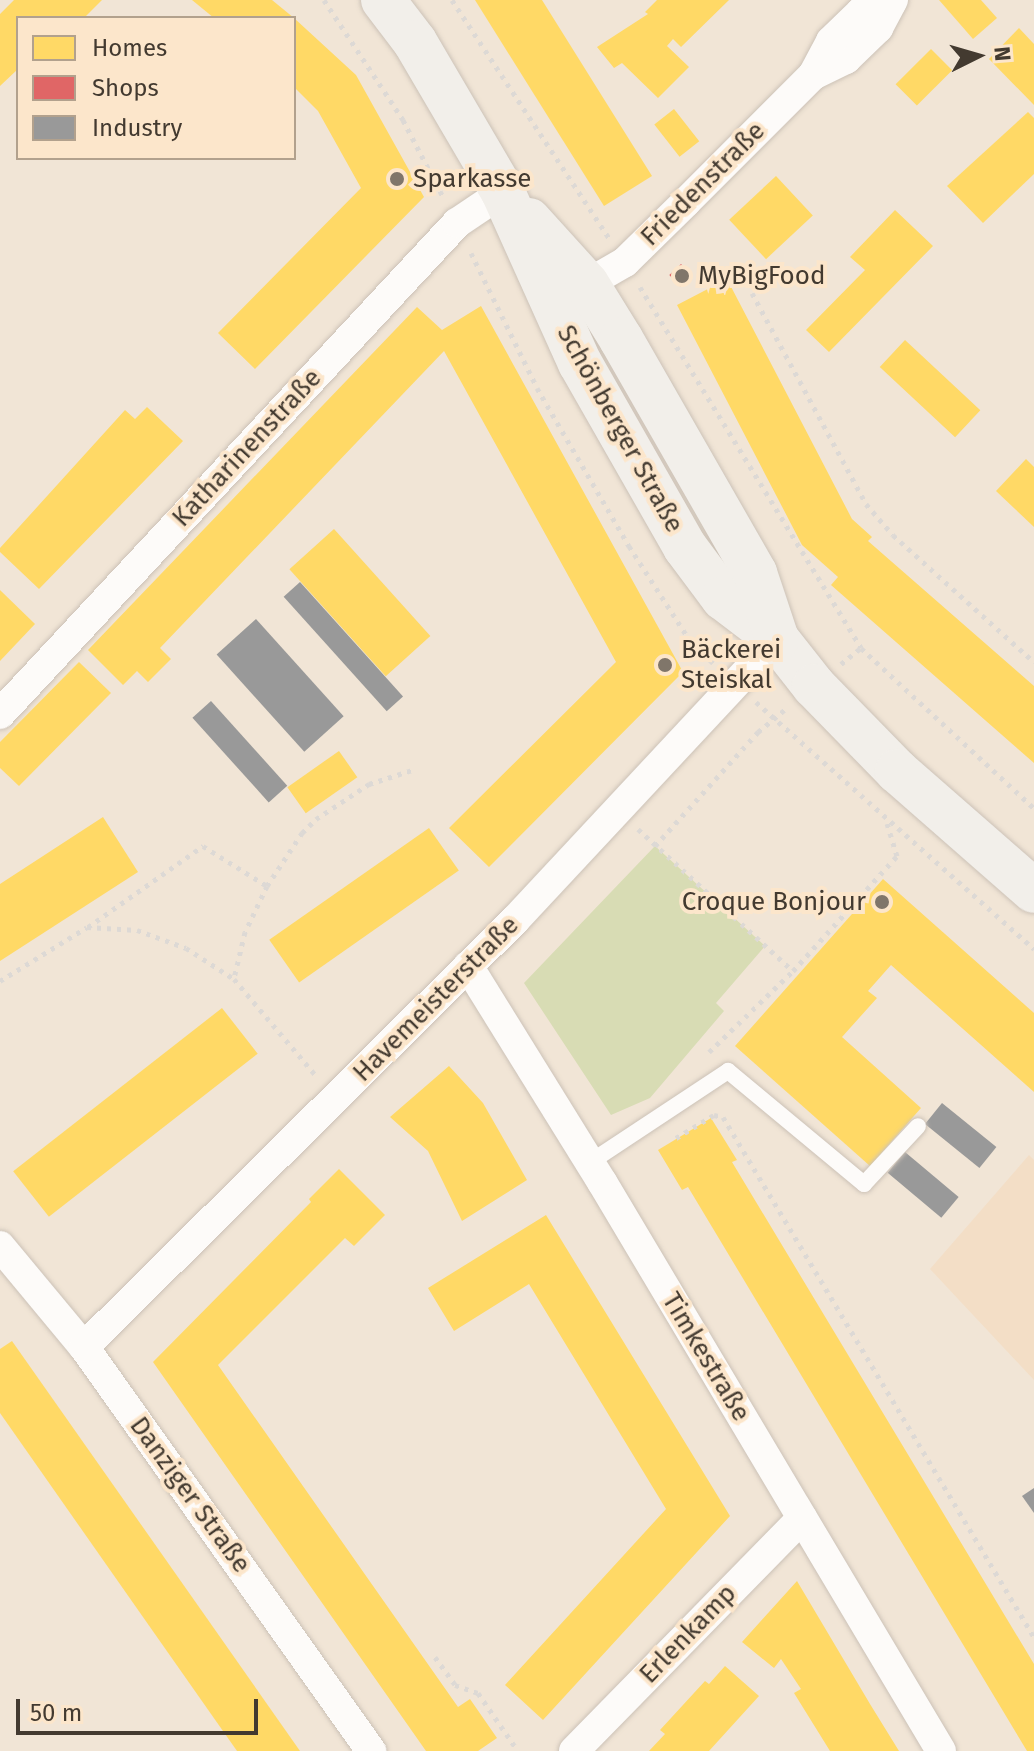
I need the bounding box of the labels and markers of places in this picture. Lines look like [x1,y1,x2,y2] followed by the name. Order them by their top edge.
[413,163,532,195] place label: Sparkasse
[388,170,406,188] marker: Sparkasse
[698,260,825,292] place label: MyBigFood
[673,267,691,285] marker: MyBigFood
[681,634,781,696] place label: Bäckerei Steiskal
[656,656,674,674] marker: Bäckerei Steiskal
[682,886,866,918] place label: Croque Bonjour
[873,893,891,911] marker: Croque Bonjour

